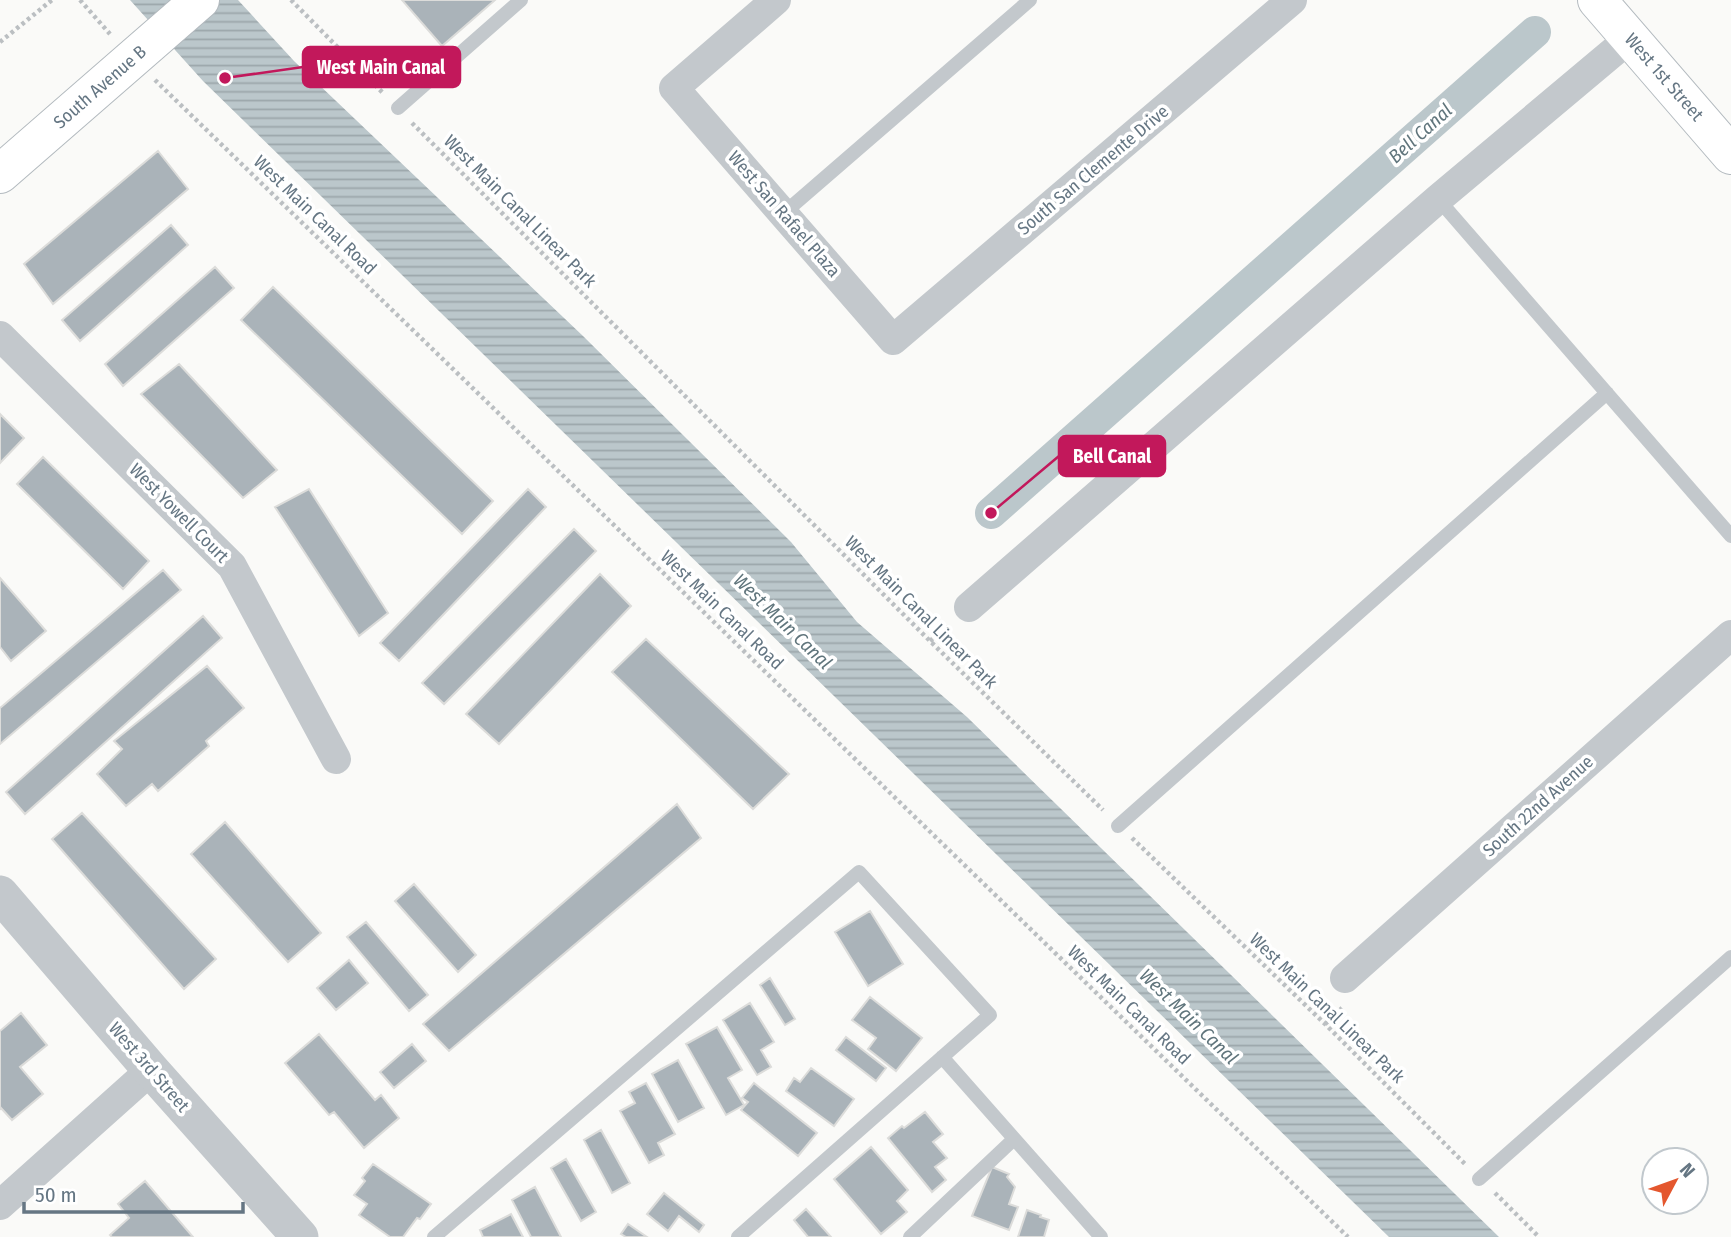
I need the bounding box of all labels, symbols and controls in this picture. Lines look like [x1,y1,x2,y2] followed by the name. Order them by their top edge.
[1620,29,1708,125] street label: West 1st Street
[49,41,151,133] street label: South Avenue B
[303,47,460,87] callout: West Main Canal
[317,56,446,79] text: West Main Canal
[1384,99,1457,168] water label: Bell Canal
[1013,100,1173,240] street label: South San Clemente Drive
[439,130,601,292] street label: West Main Canal Linear Park
[723,146,845,282] street label: West San Rafael Plaza
[249,151,381,279] street label: West Main Canal Road
[1059,436,1165,476] callout: Bell Canal
[1073,445,1152,468] text: Bell Canal
[125,459,233,567] street label: West Yowell Court
[840,531,1002,693] street label: West Main Canal Linear Park
[656,546,788,674] street label: West Main Canal Road
[729,568,837,674] water label: West Main Canal
[1478,751,1598,861] street label: South 22nd Avenue
[1245,928,1409,1088] street label: West Main Canal Linear Park
[1063,941,1195,1069] street label: West Main Canal Road
[1135,963,1243,1069] water label: West Main Canal
[104,1018,194,1117] street label: West 3rd Street
[1640,1146,1710,1216] north arrow
[1675,1158,1700,1182] text: N
[24,1170,243,1214] scale bar
[35,1182,77,1208] text: 50 m

